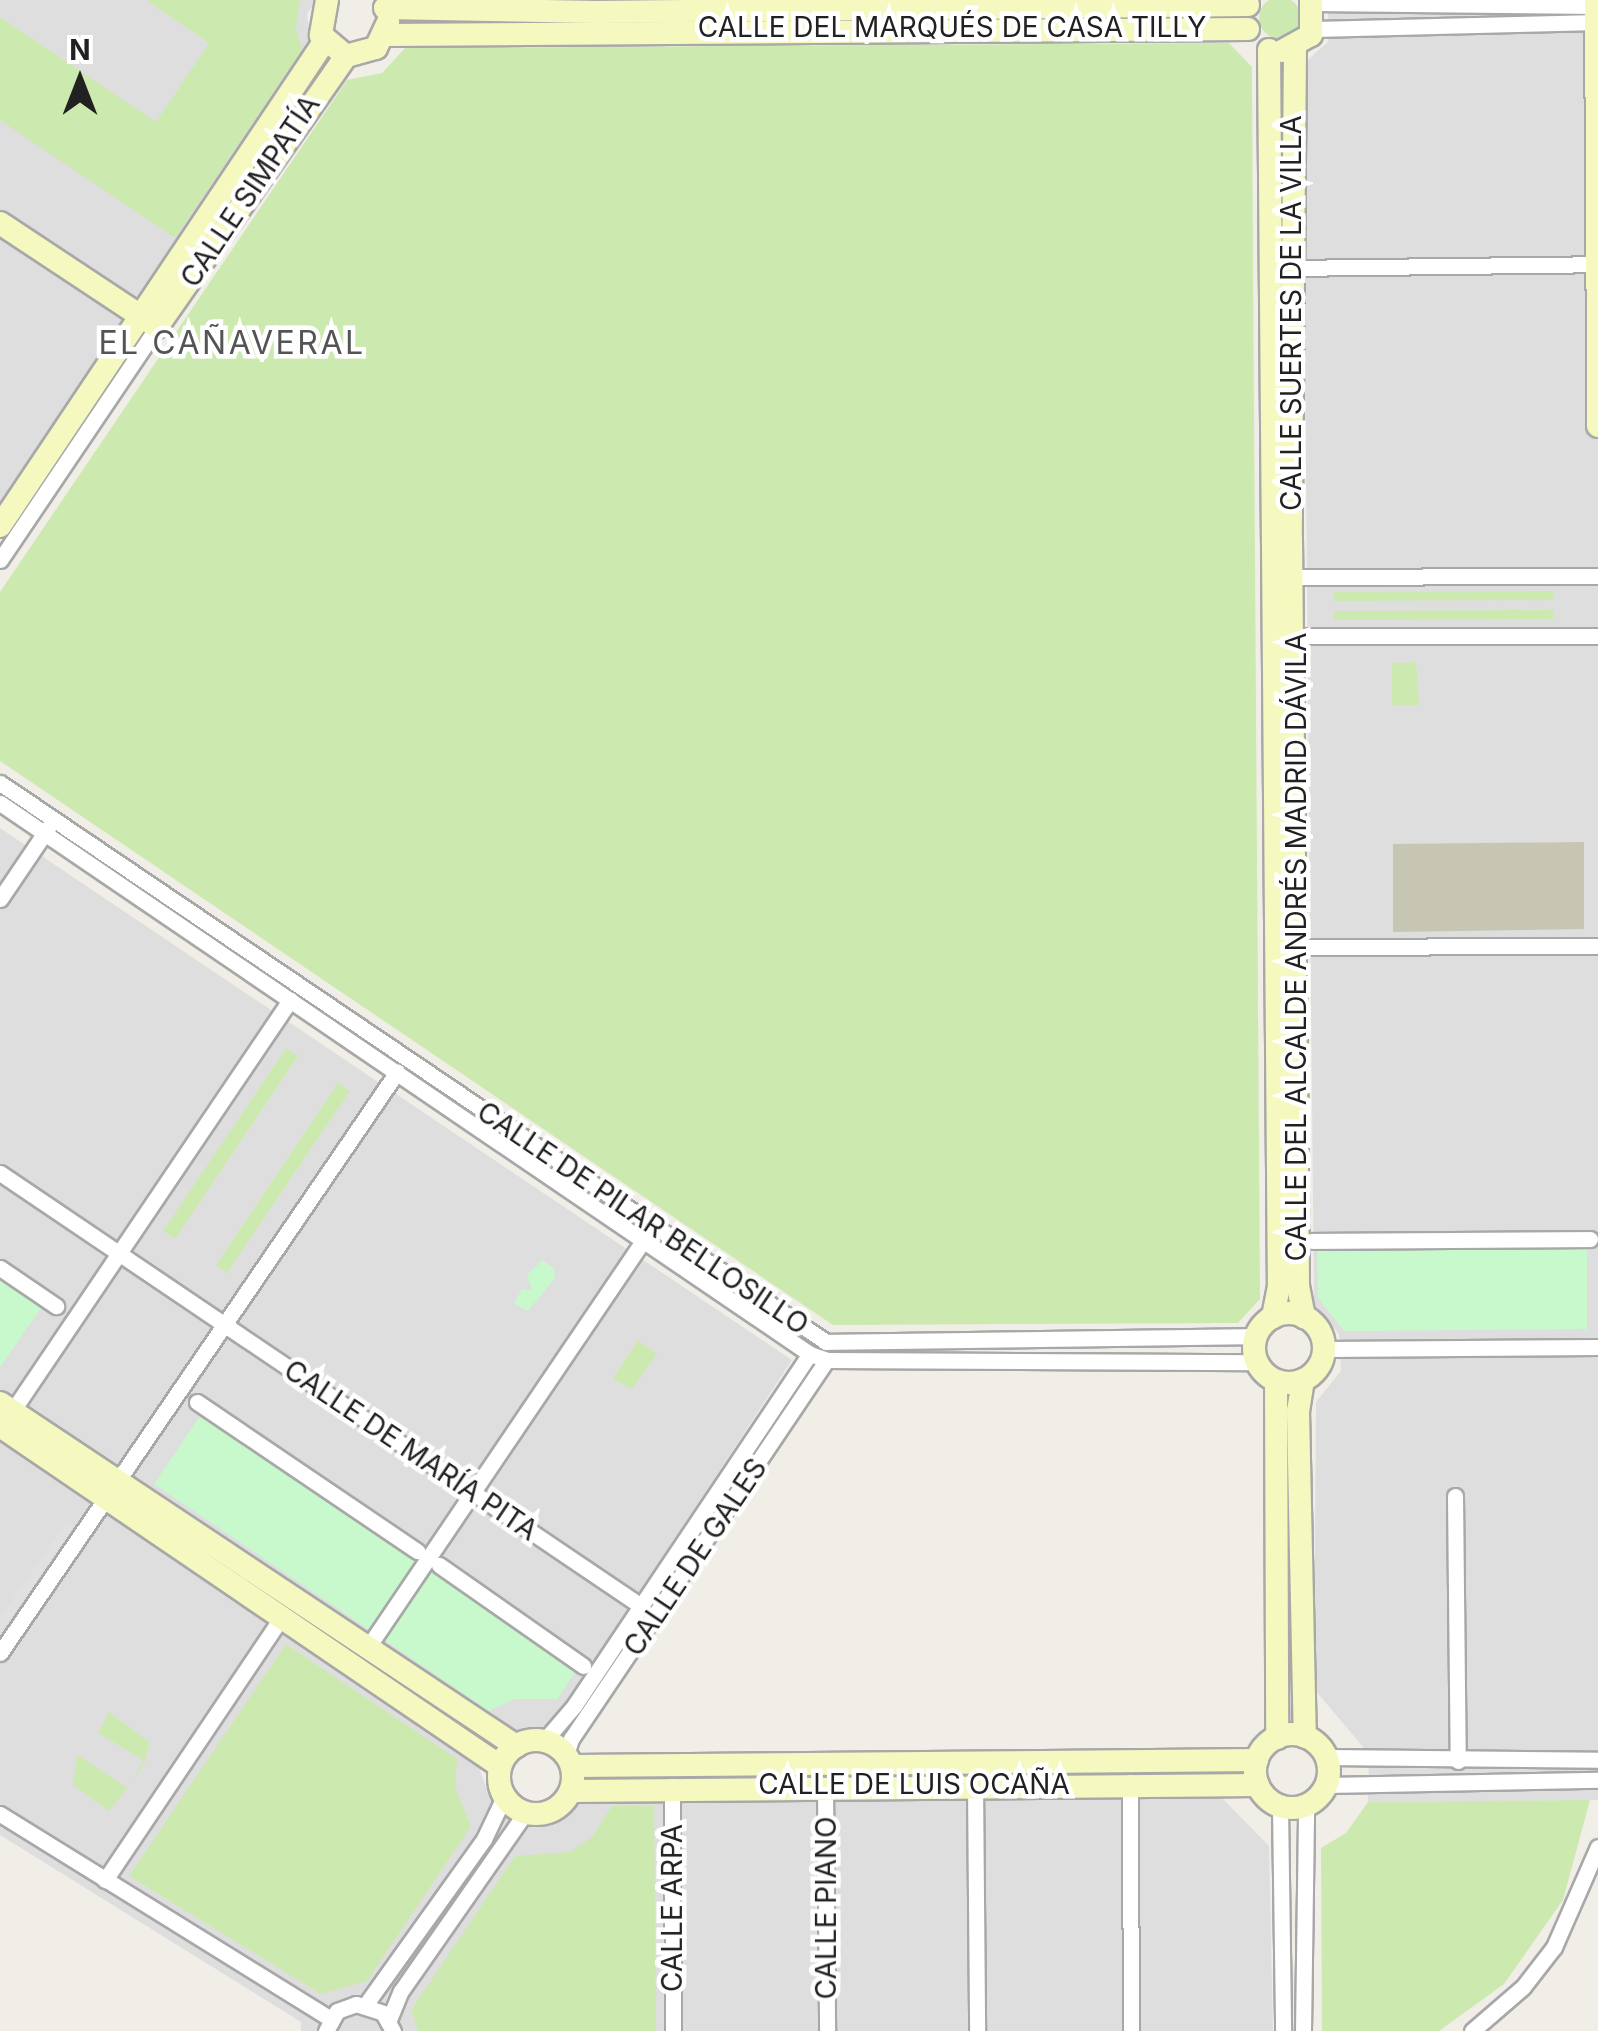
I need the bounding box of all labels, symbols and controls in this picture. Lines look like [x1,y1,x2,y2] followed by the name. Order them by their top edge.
[698,10,1206,44] street label: CALLE DEL MARQUÉS DE CASA TILLY
[30,30,130,130] north arrow
[69,33,91,67] text: N
[173,89,327,293] street label: CALLE SIMPATÍA
[1274,115,1308,511] street label: CALLE SUERTES DE LA VILLA
[98,324,366,362] district label: EL CAÑAVERAL
[1279,632,1313,1262] street label: CALLE DEL ALCALDE ANDRÉS MADRID DÁVILA
[471,1094,815,1342] street label: CALLE DE PILAR BELLOSILLO
[278,1353,544,1547] street label: CALLE DE MARÍA PITA
[617,1452,773,1662] street label: CALLE DE GALES
[758,1767,1070,1801] street label: CALLE DE LUIS OCAÑA
[809,1817,843,1999] street label: CALLE PIANO
[655,1824,689,1992] street label: CALLE ARPA

